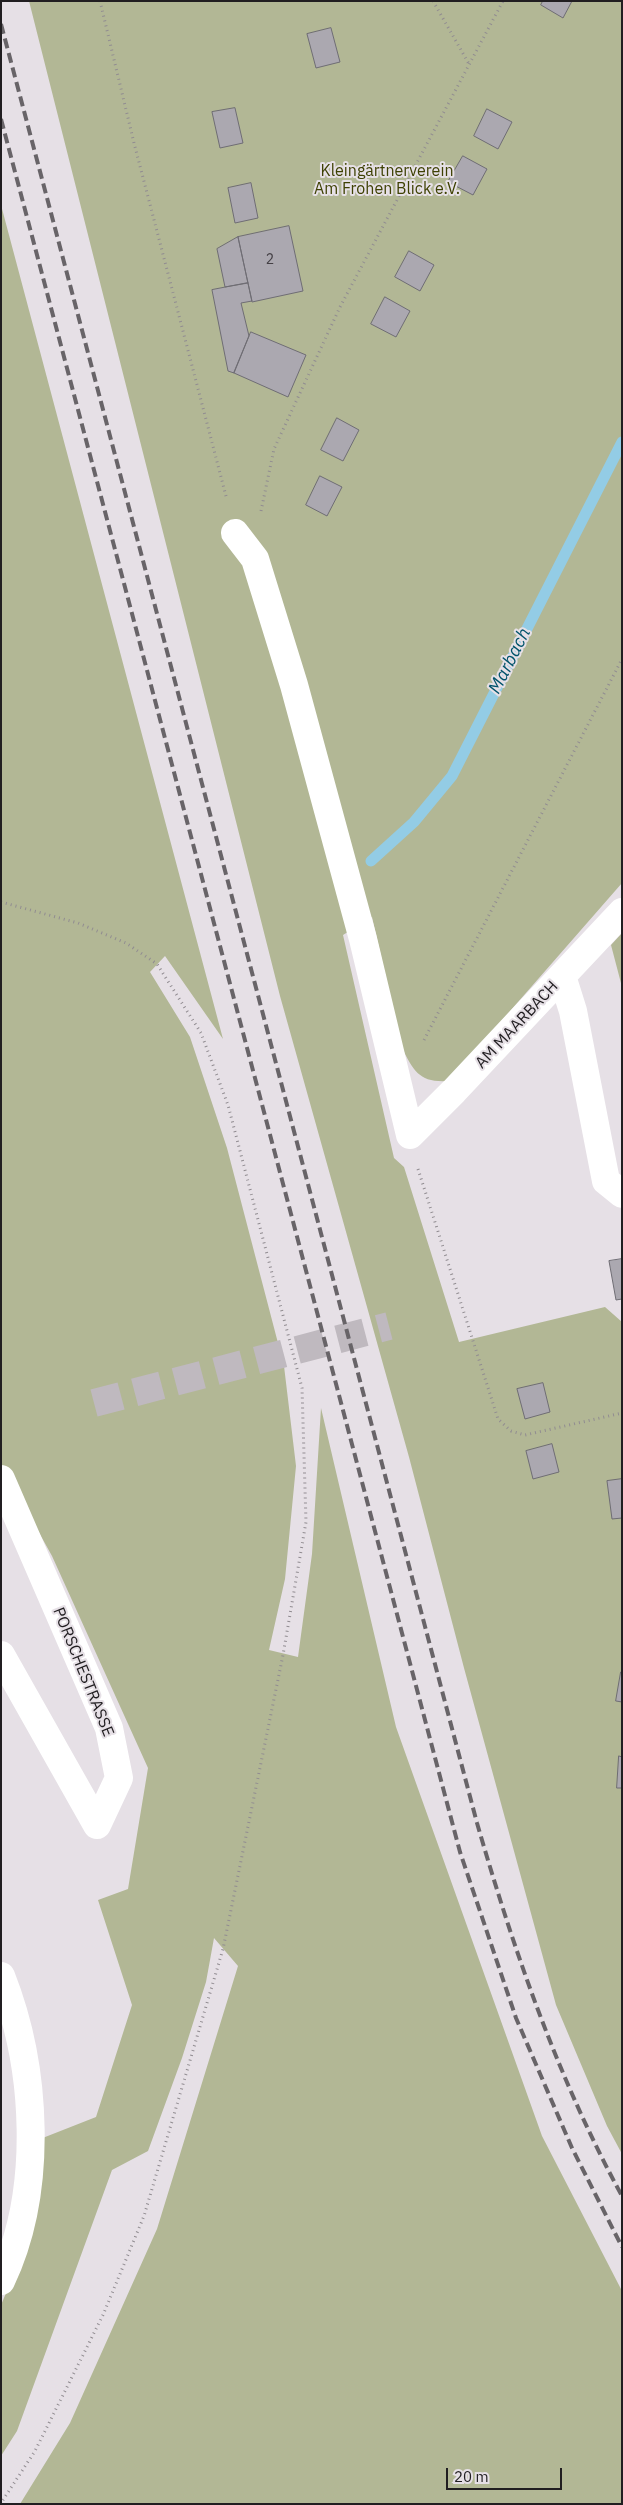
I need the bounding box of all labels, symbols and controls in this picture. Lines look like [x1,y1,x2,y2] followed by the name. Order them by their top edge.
[314,161,460,199] park label: Kleingärtnerverein Am Frohen Blick e.V.
[266,252,274,268] house number: 2
[484,625,536,697] water label: Marbach
[472,977,562,1073] street label: AM MAARBACH
[48,1605,118,1739] street label: PORSCHESTRASSE
[448,2458,564,2490] scale bar
[454,2467,489,2486] text: 20 m

